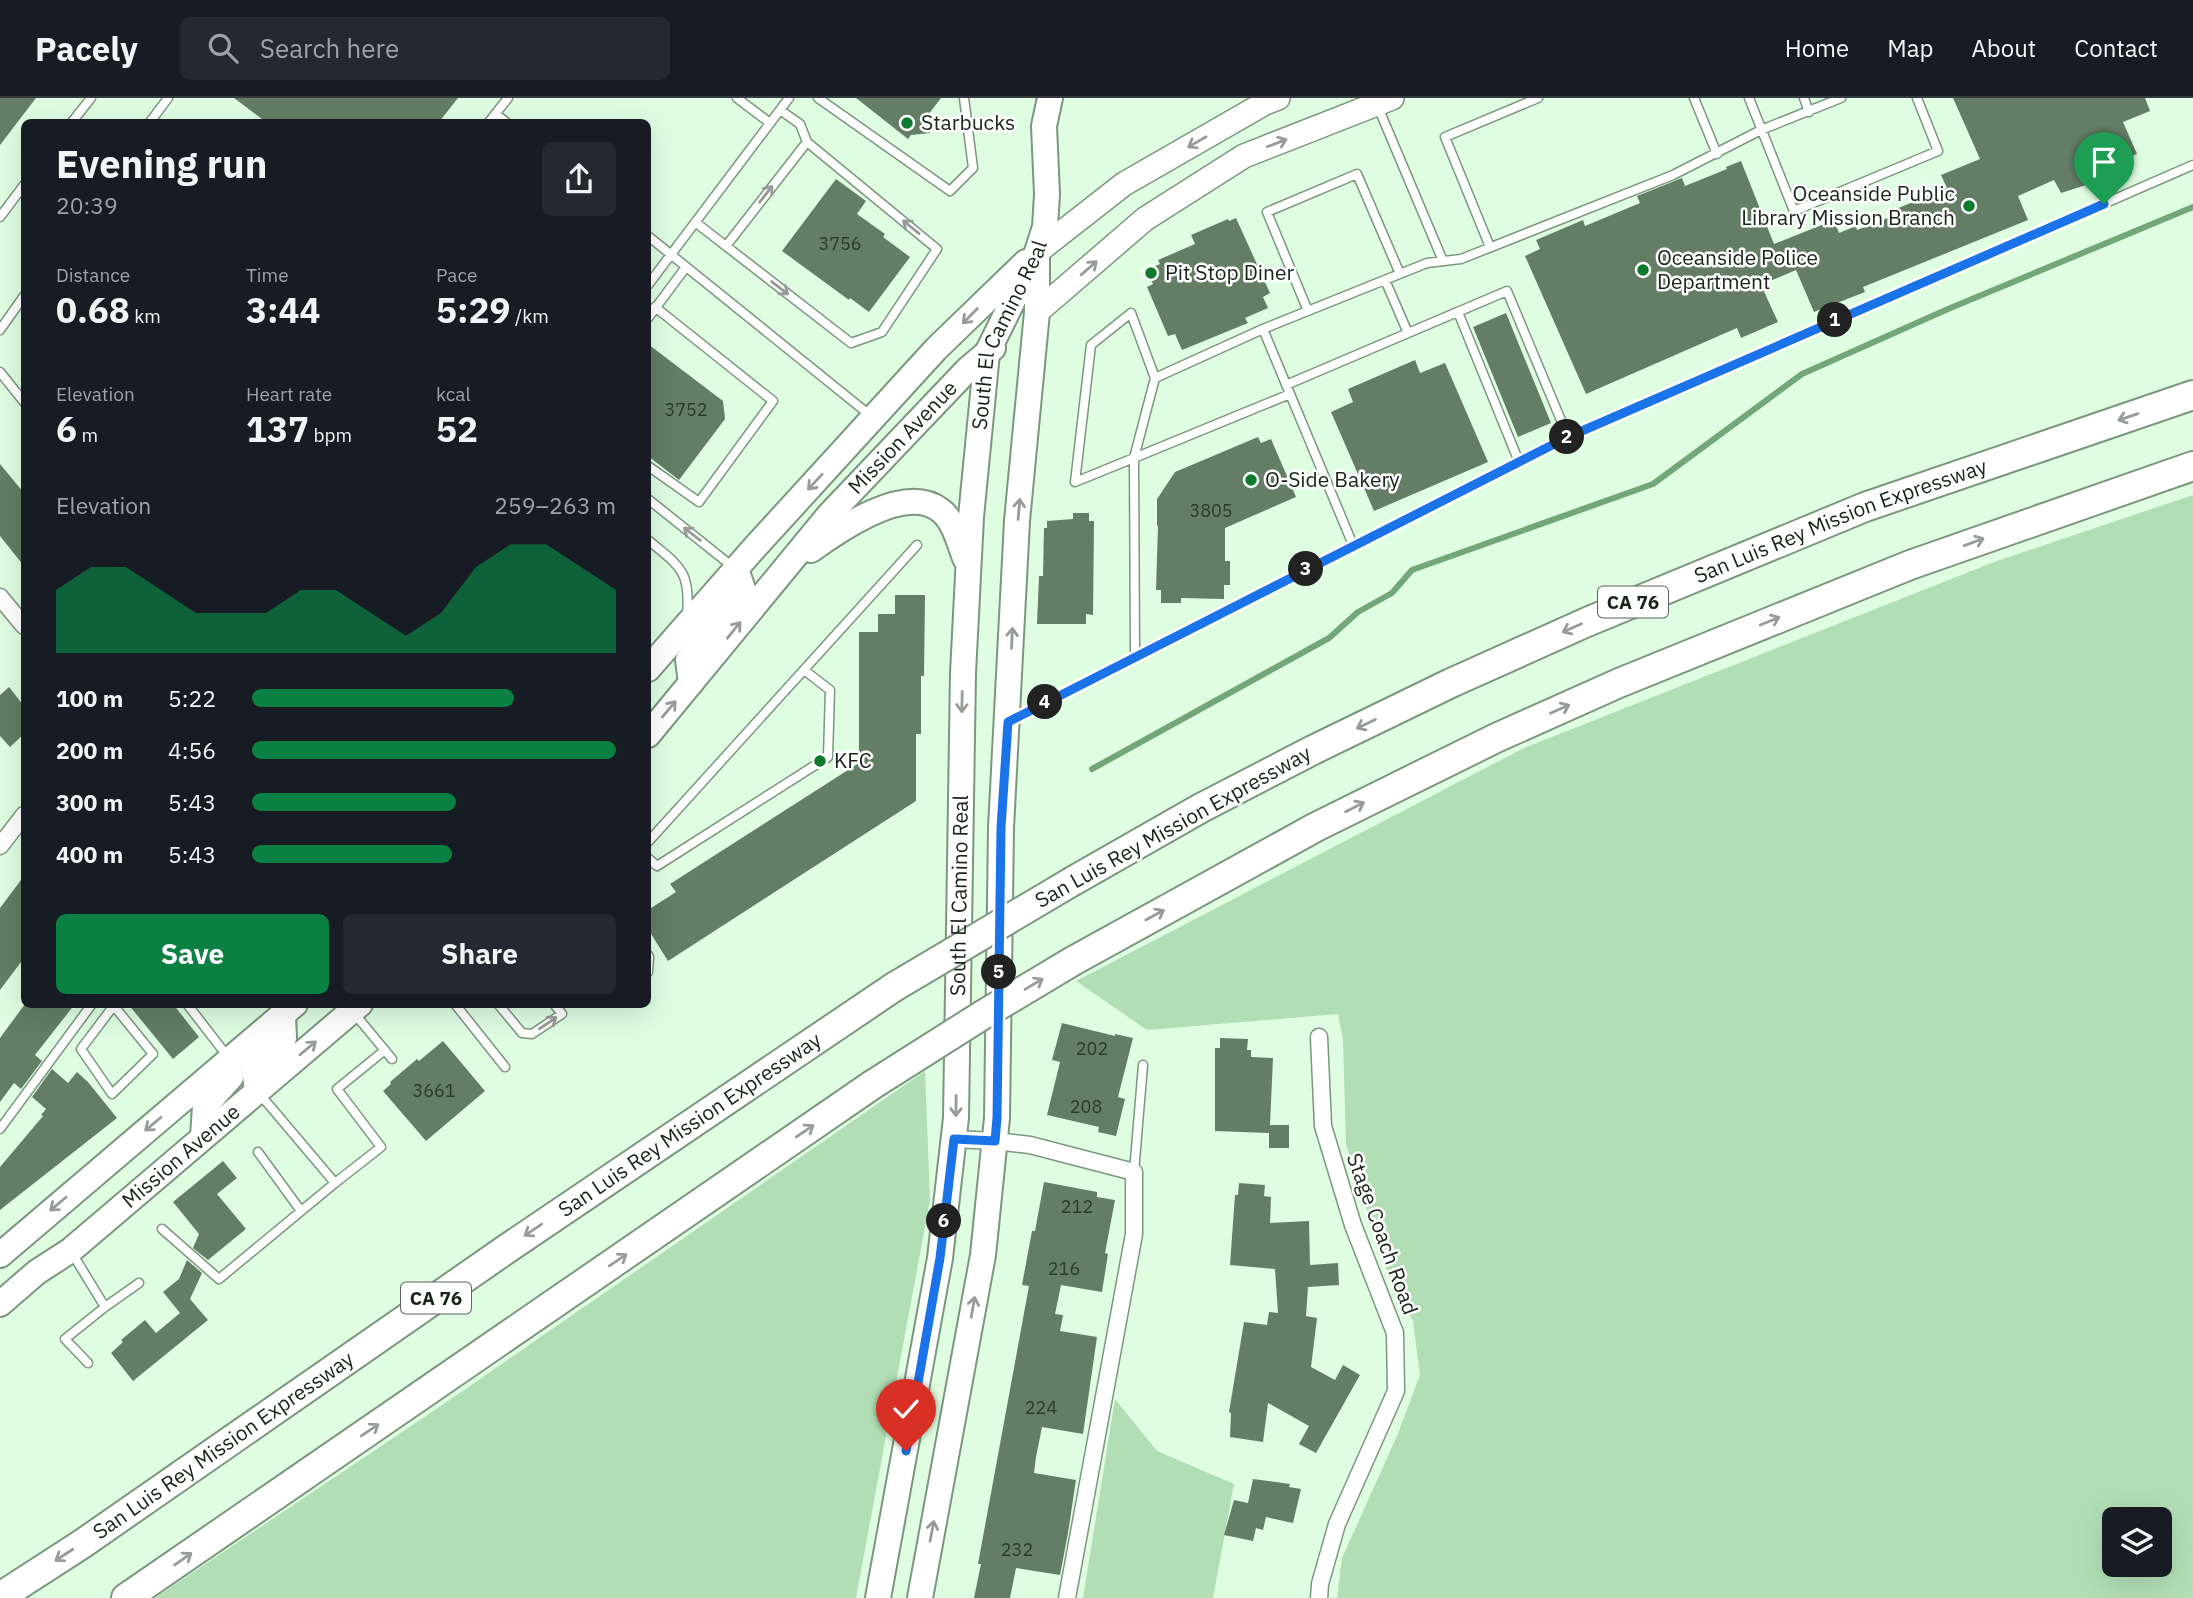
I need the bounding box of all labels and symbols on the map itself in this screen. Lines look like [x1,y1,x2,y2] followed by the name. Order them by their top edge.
[921,108,1015,136] place label: Starbucks
[899,115,915,131] marker: Starbucks
[2074,132,2134,204] pin
[1187,135,1207,149] one-way arrow
[1266,136,1288,148] one-way arrow
[1741,179,1955,231] place label: Oceanside Public Library Mission Branch
[759,186,774,204] one-way arrow
[1961,198,1977,214] marker: Oceanside Public Library Mission Branch
[903,220,921,235] one-way arrow
[818,232,862,255] house number: 3756
[965,236,1053,431] street label: South El Camino Real
[1657,243,1818,295] place label: Oceanside Police Department
[1165,258,1294,286] place label: Pit Stop Diner
[1079,260,1097,276] one-way arrow
[1635,262,1651,278] marker: Oceanside Police Department
[1143,265,1159,281] marker: Pit Stop Diner
[770,280,789,295] one-way arrow
[1818,302,1853,338] pin: 1
[962,307,979,324] one-way arrow
[841,374,963,500] street label: Mission Avenue
[664,398,708,421] house number: 3752
[2118,412,2140,424] one-way arrow
[1550,420,1584,454] pin: 2
[1690,451,1991,589] street label: San Luis Rey Mission Expressway
[1265,465,1400,493] place label: O-Side Bakery
[1243,472,1259,488] marker: O-Side Bakery
[806,473,823,490] one-way arrow
[1012,498,1025,521] one-way arrow
[1189,499,1233,522] house number: 3805
[683,527,701,542] one-way arrow
[1963,535,1985,547] one-way arrow
[1288,552,1324,587] pin: 3
[1598,587,1668,618] road number: CA 76
[1759,614,1781,627] one-way arrow
[726,622,742,640] one-way arrow
[1562,622,1584,635] one-way arrow
[1006,627,1019,650] one-way arrow
[1028,684,1062,720] pin: 4
[956,690,969,713] one-way arrow
[661,701,677,719] one-way arrow
[1549,702,1571,715] one-way arrow
[1356,718,1377,732] one-way arrow
[1030,738,1316,914] street label: San Luis Rey Mission Expressway
[834,746,872,774] place label: KFC
[812,753,828,769] marker: KFC
[943,794,974,996] street label: South El Camino Real
[1344,800,1365,814] one-way arrow
[1144,908,1165,921] one-way arrow
[982,954,1016,990] pin: 5
[1023,977,1043,991] one-way arrow
[538,1016,557,1030] one-way arrow
[552,1025,827,1223] street label: San Luis Rey Mission Expressway
[1076,1037,1108,1060] house number: 202
[299,1040,317,1056] one-way arrow
[412,1079,456,1102] house number: 3661
[949,1095,963,1118] one-way arrow
[1070,1095,1102,1118] house number: 208
[116,1097,245,1214] street label: Mission Avenue
[144,1116,162,1132] one-way arrow
[795,1124,814,1138] one-way arrow
[1341,1149,1425,1318] street label: Stage Coach Road
[1061,1195,1093,1218] house number: 212
[50,1196,68,1212] one-way arrow
[926,1204,962,1238] pin: 6
[524,1224,544,1238] one-way arrow
[608,1252,627,1267] one-way arrow
[1048,1257,1080,1280] house number: 216
[401,1282,471,1314] road number: CA 76
[967,1296,981,1319] one-way arrow
[87,1344,359,1545] street label: San Luis Rey Mission Expressway
[876,1379,936,1451] pin
[1025,1396,1057,1419] house number: 224
[360,1423,379,1437] one-way arrow
[926,1520,940,1543] one-way arrow
[1001,1538,1033,1561] house number: 232
[55,1549,75,1563] one-way arrow
[173,1552,192,1566] one-way arrow

